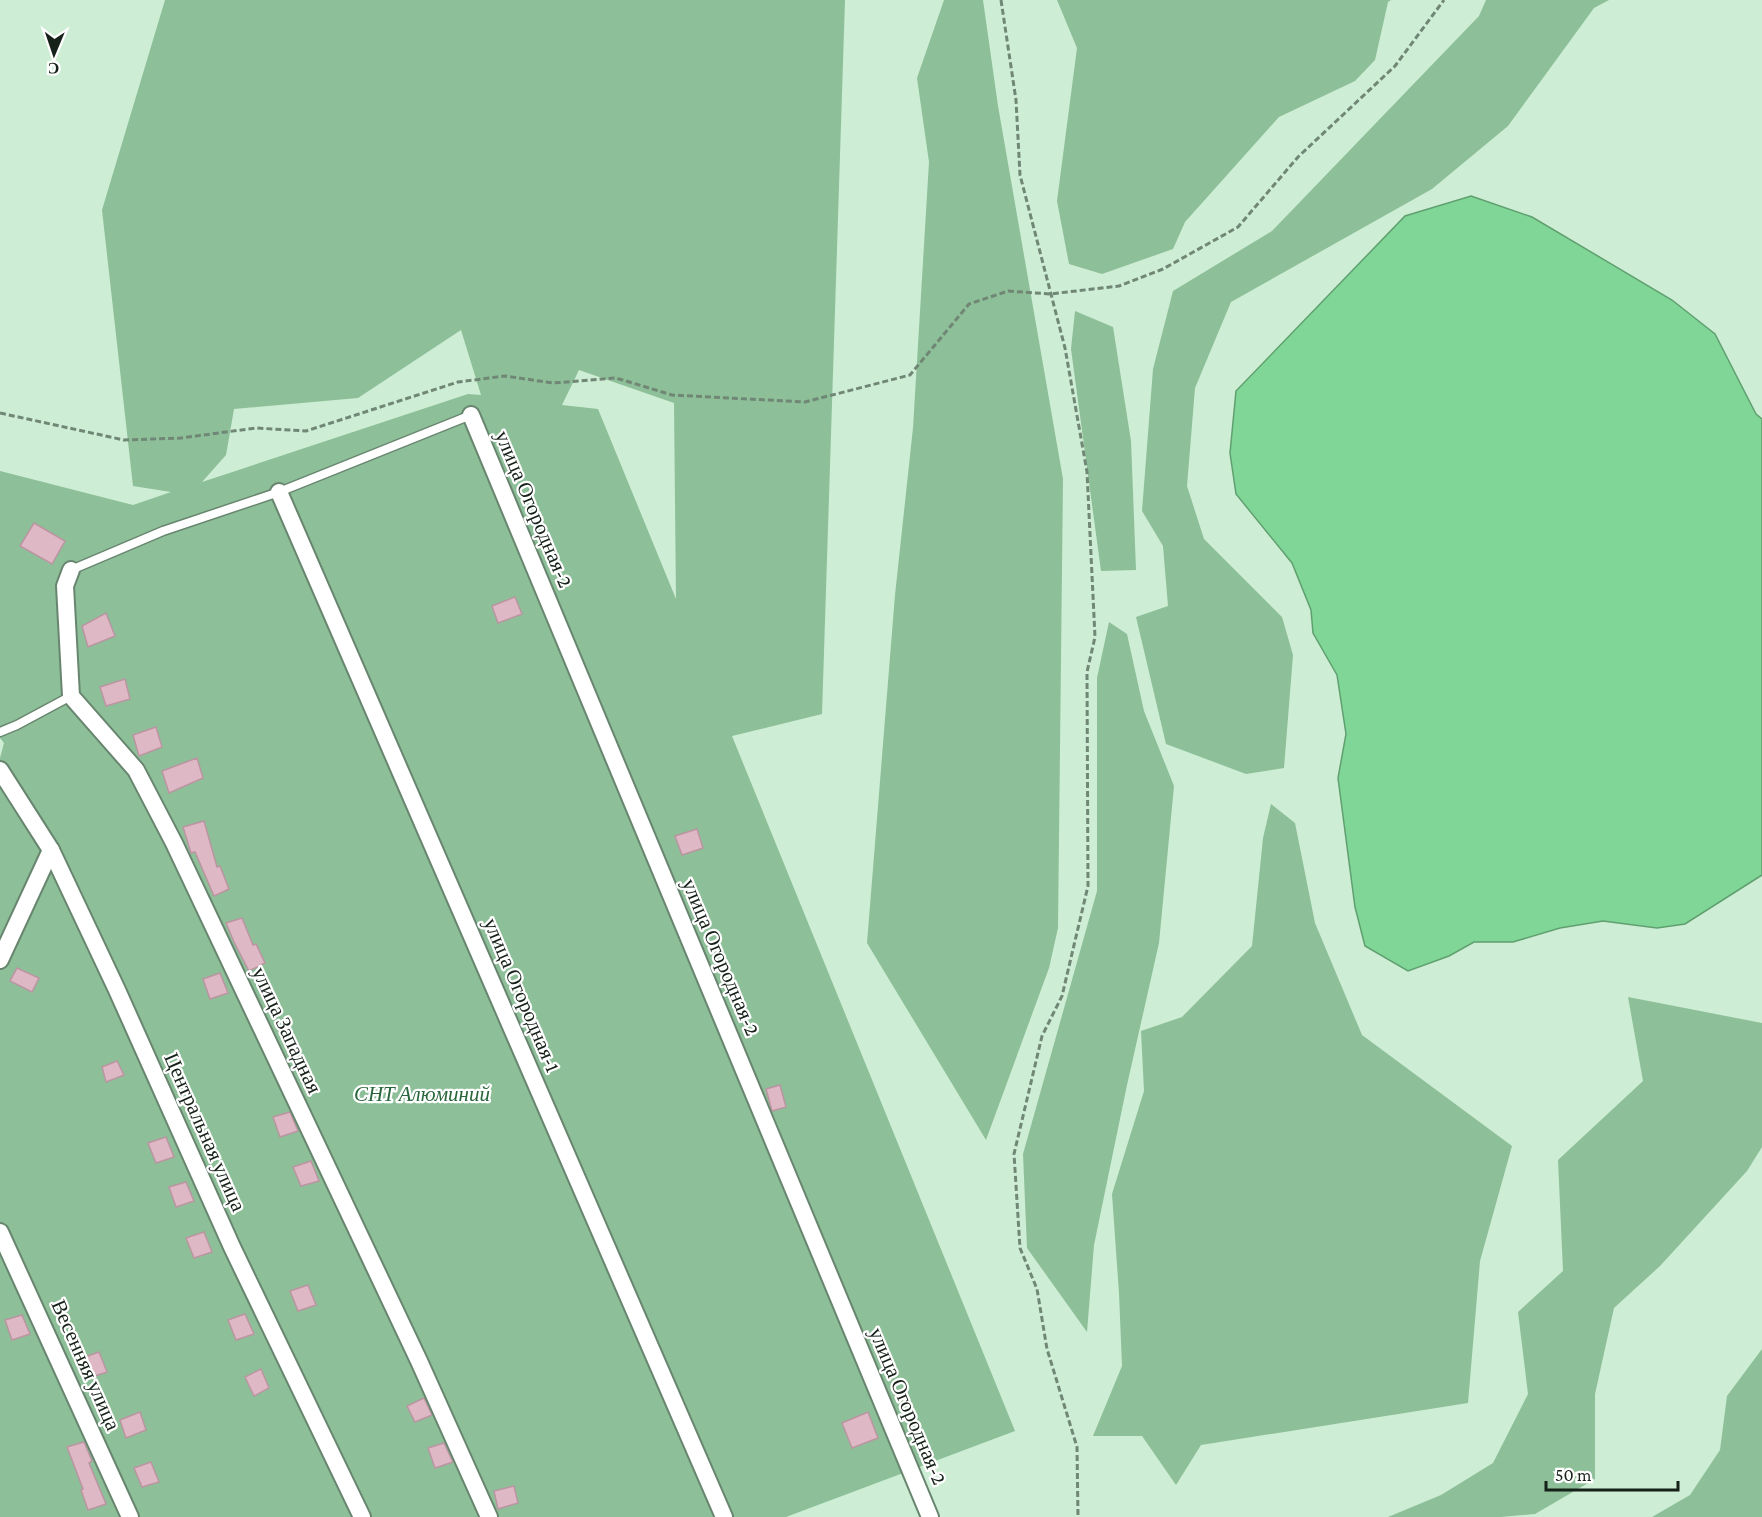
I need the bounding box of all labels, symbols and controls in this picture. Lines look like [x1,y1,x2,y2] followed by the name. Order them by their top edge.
[24,24,84,84] north arrow
[47,60,60,77] text: С
[490,427,578,591] street label: улица Огородная-2
[677,875,765,1039] street label: улица Огородная-2
[479,914,565,1076] street label: улица Огородная-1
[247,963,327,1097] street label: улица Западная
[159,1049,251,1216] street label: Центральная улица
[354,1082,491,1106] park label: СНТ Алюминий
[46,1296,126,1435] street label: Весенняя улица
[864,1324,952,1488] street label: улица Огородная-2
[1546,1454,1678,1492] scale bar
[1555,1465,1592,1485] text: 50 m

